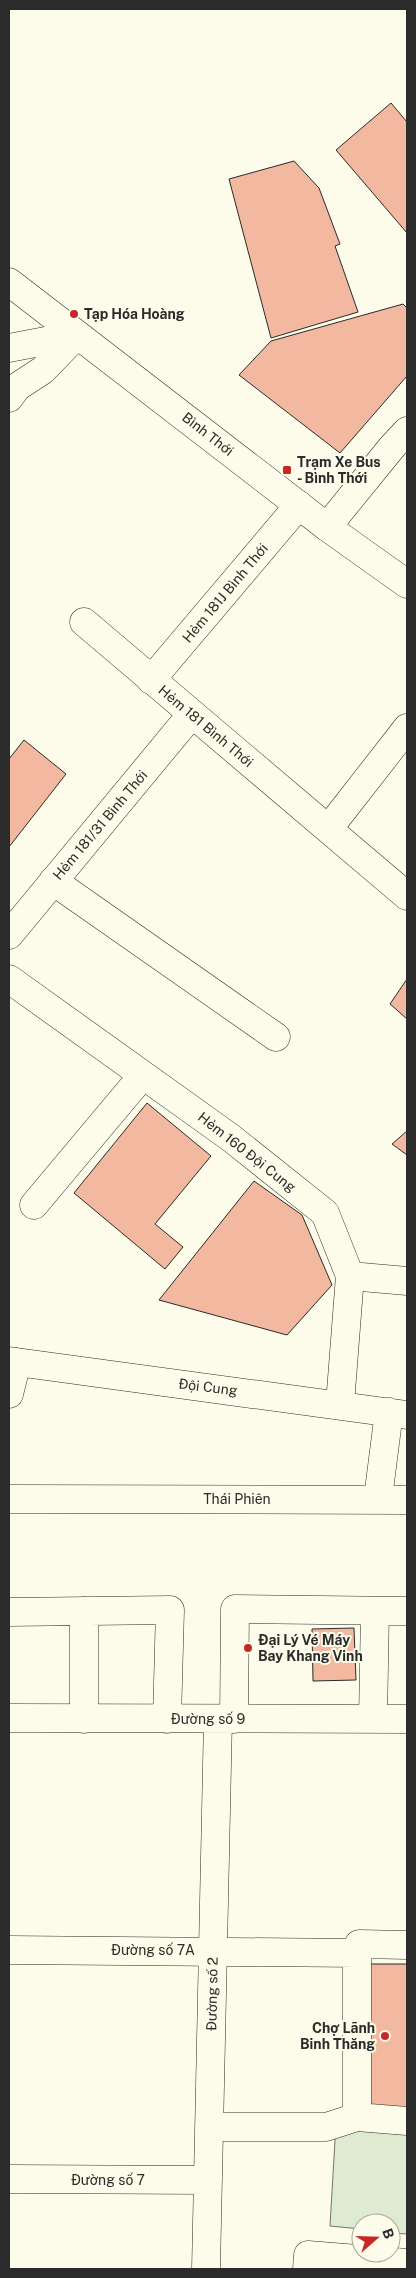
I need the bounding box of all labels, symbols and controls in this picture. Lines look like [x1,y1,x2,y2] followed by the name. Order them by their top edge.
[84,306,185,322] place label: Tạp Hóa Hoàng
[68,308,80,320] marker: Tạp Hóa Hoàng
[179,409,237,459] street label: Bình Thới
[297,454,381,486] place label: Trạm Xe Bus - Bình Thới
[281,464,293,476] marker: Trạm Xe Bus - Bình Thới
[179,540,271,646] street label: Hẻm 181J Bình Thới
[155,682,257,770] street label: Hẻm 181 Bình Thới
[50,767,150,883] street label: Hẻm 181/31 Bình Thới
[195,1109,299,1195] street label: Hẻm 160 Đội Cung
[178,1375,239,1399] street label: Đội Cung
[203,1491,271,1507] street label: Thái Phiên
[258,1632,363,1664] place label: Đại Lý Vé Máy Bay Khang Vinh
[242,1642,254,1654] marker: Đại Lý Vé Máy Bay Khang Vinh
[171,1711,245,1727] street label: Đường số 9
[111,1942,195,1958] street label: Đường số 7A
[203,1957,221,2031] street label: Đường số 2
[300,2020,375,2052] place label: Chợ Lãnh Binh Thăng
[379,2030,391,2042] marker: Chợ Lãnh Binh Thăng
[71,2172,145,2188] street label: Đường số 7
[351,2213,401,2263] north arrow
[379,2226,397,2241] text: B

